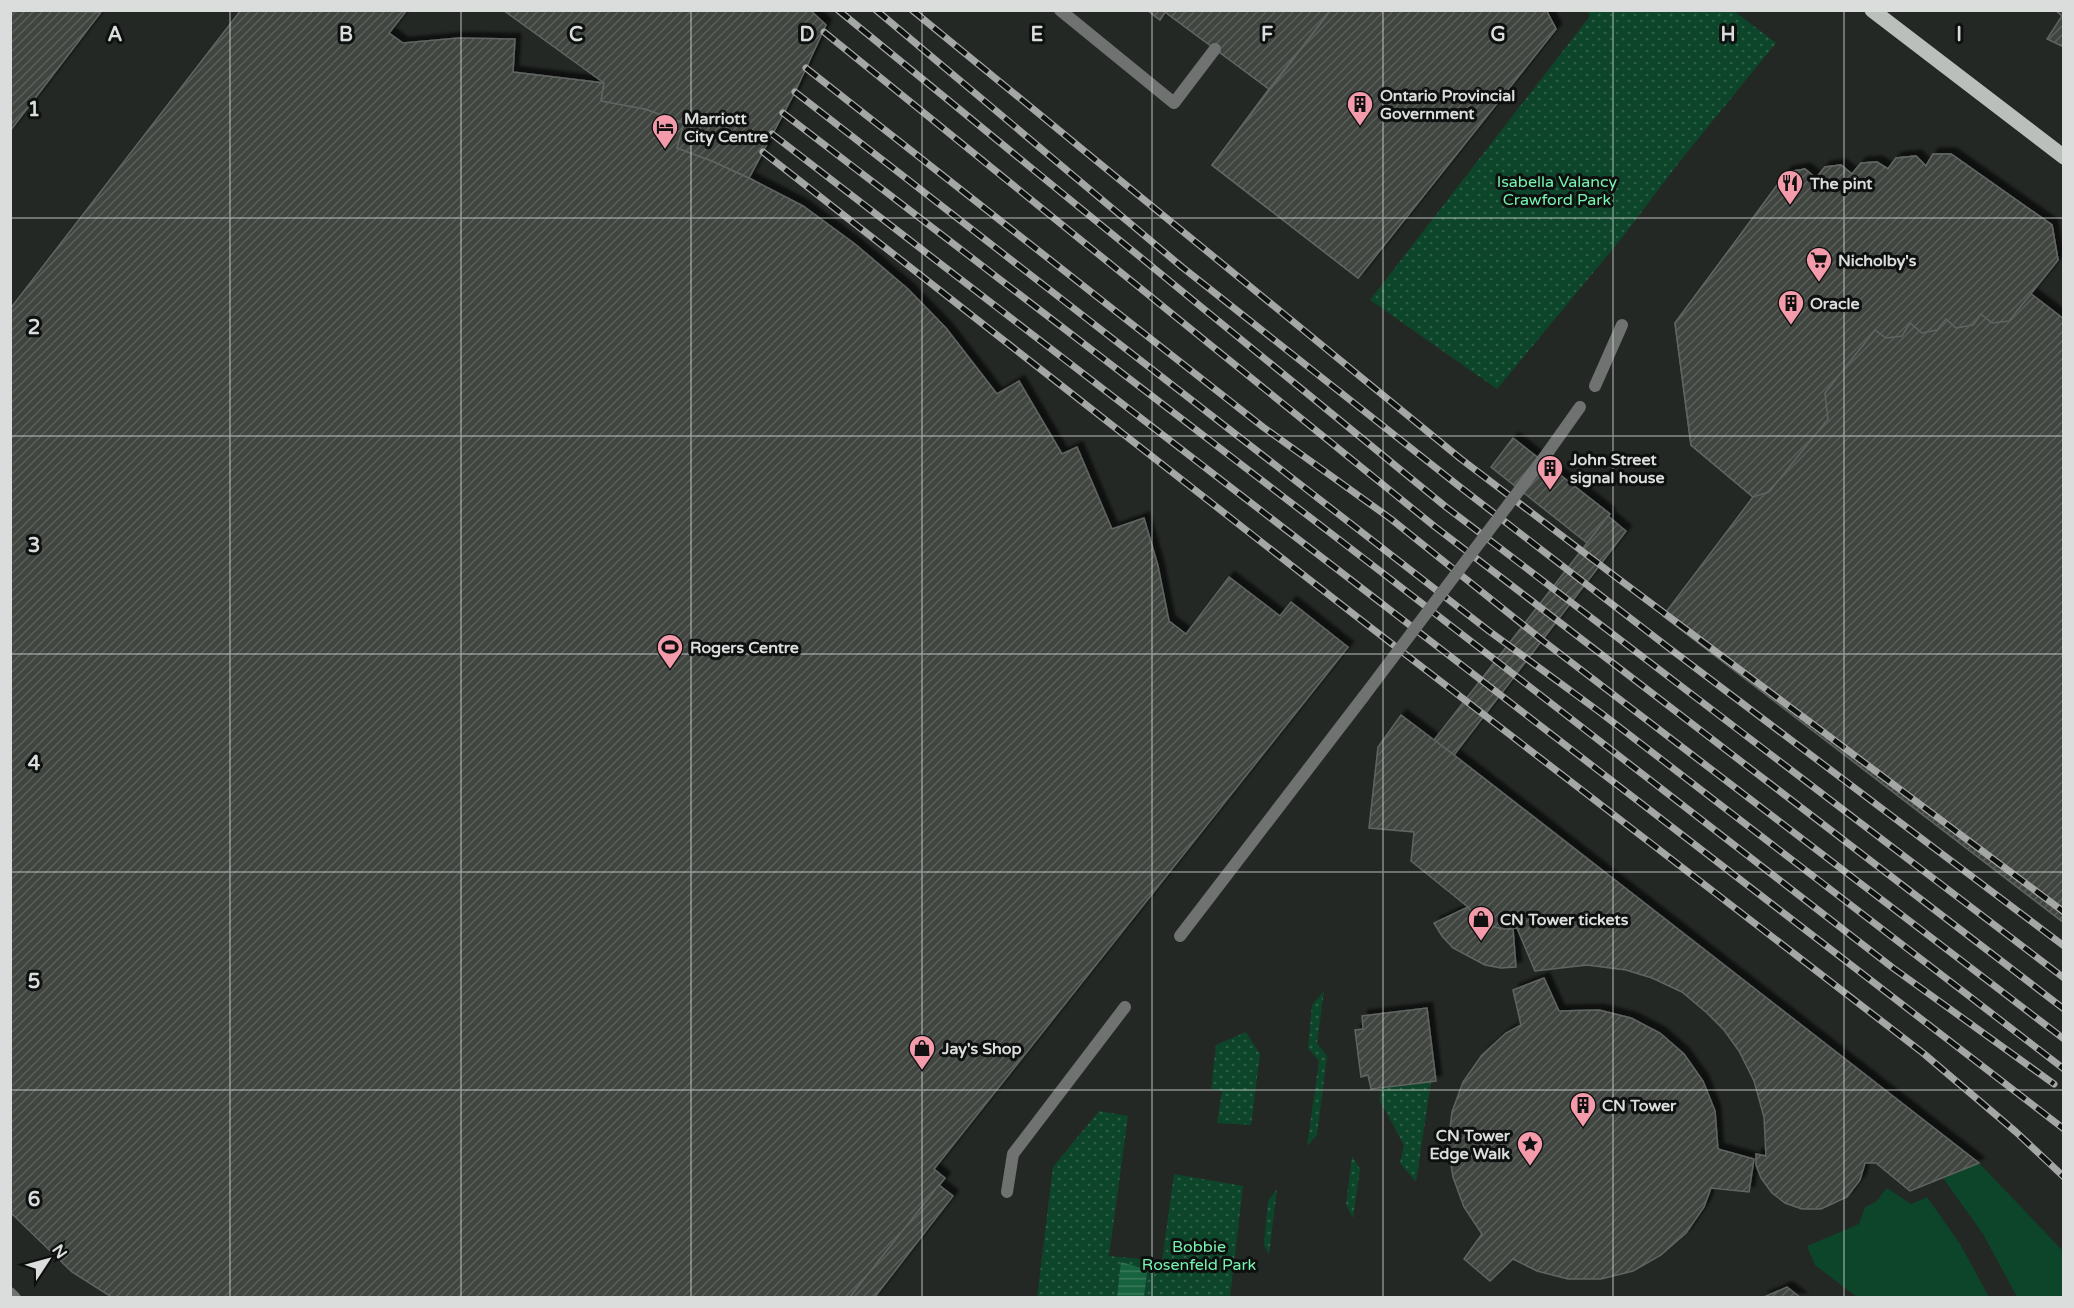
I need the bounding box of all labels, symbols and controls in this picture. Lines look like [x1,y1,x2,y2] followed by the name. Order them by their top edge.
[108,23,123,47] text: A
[339,23,353,47] text: B
[569,23,583,47] text: C
[799,23,815,47] text: D
[1031,23,1044,47] text: E
[1261,23,1273,47] text: F
[1490,23,1506,47] text: G
[1720,23,1736,47] text: H
[1956,23,1962,47] text: I
[1380,86,1515,124] place label: Ontario Provincial Government
[1345,89,1375,127] building icon: Ontario Provincial Government
[28,98,40,122] text: 1
[684,109,768,147] place label: Marriott City Centre
[650,112,680,150] hotel icon: Marriott City Centre
[1775,168,1805,206] restaurant icon: The pint
[1497,172,1618,210] park label: Isabella Valancy Crawford Park
[1809,174,1873,194] place label: The pint
[1804,245,1834,283] supermarket icon: Nicholby's
[1838,251,1917,271] place label: Nicholby's
[1776,288,1806,326] building icon: Oracle
[1810,294,1860,314] place label: Oracle
[28,316,40,340] text: 2
[1569,450,1665,488] place label: John Street signal house
[1535,453,1565,491] building icon: John Street signal house
[28,534,40,558] text: 3
[655,632,685,670] sports icon: Rogers Centre
[690,638,799,658] place label: Rogers Centre
[28,752,41,776] text: 4
[1466,904,1496,942] shop icon: CN Tower tickets
[1500,910,1629,930] place label: CN Tower tickets
[28,970,40,994] text: 5
[907,1033,937,1071] shop icon: Jay's Shop
[941,1039,1022,1059] place label: Jay's Shop
[1568,1090,1598,1128] building icon: CN Tower
[1602,1096,1677,1116] place label: CN Tower
[1429,1126,1511,1164] place label: CN Tower Edge Walk
[1515,1129,1545,1167] place icon: CN Tower Edge Walk
[28,1188,40,1212] text: 6
[18,1230,78,1290] north arrow
[1142,1237,1257,1275] park label: Bobbie Rosenfeld Park
[47,1241,71,1263] text: N

